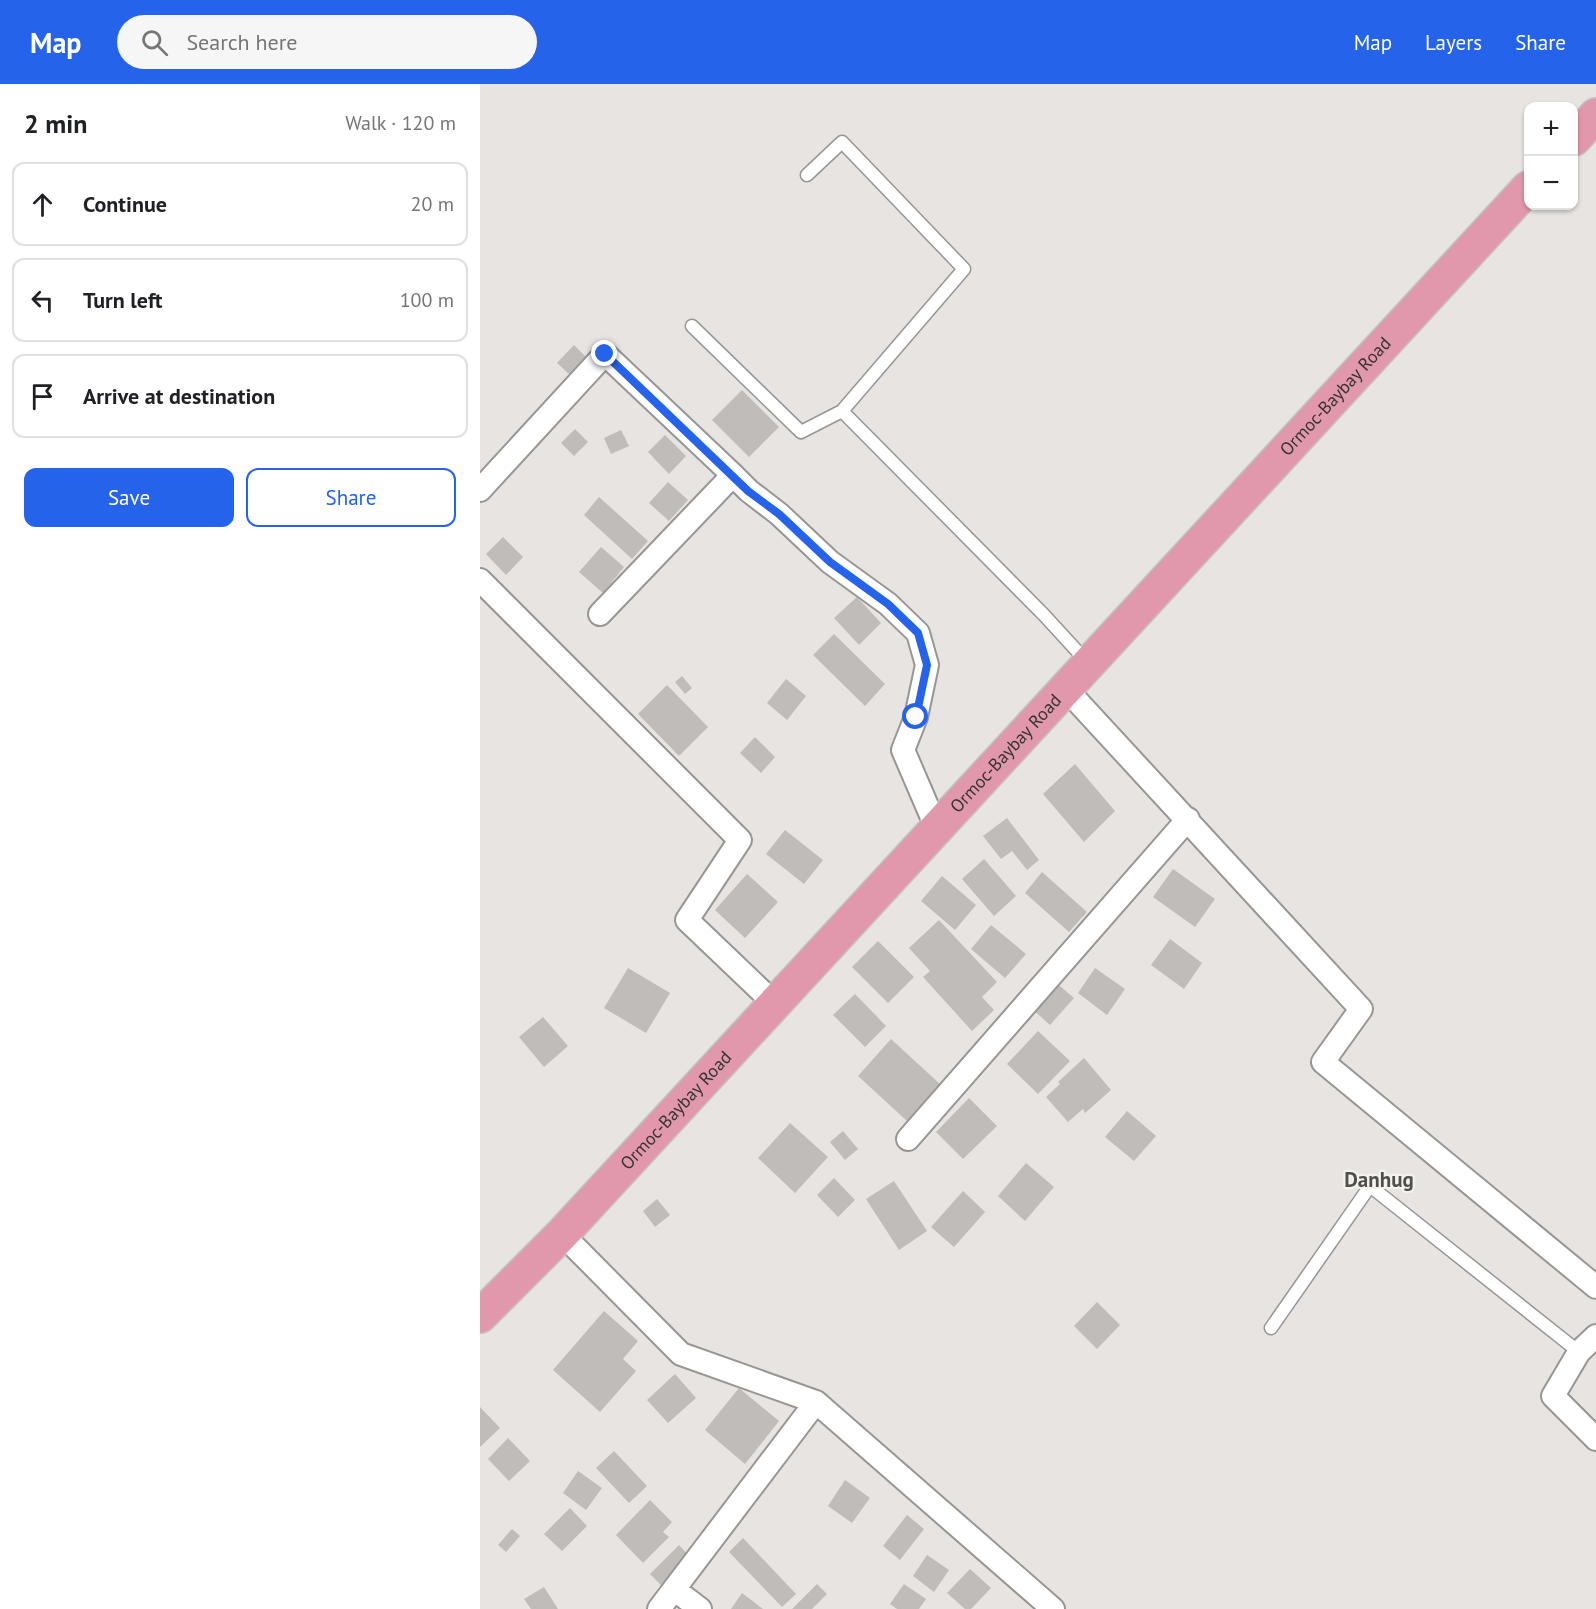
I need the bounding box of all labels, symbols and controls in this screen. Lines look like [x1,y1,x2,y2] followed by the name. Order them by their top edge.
[117,15,537,69] search box
[30,24,81,61] text: Map
[138,26,171,59] icon: search
[186,28,297,56] text: Search here
[1354,29,1392,56] text: Map
[1425,29,1482,56] text: Layers
[1515,29,1566,56] text: Share
[1524,102,1578,210] map controls
[1524,102,1578,156] button: +
[24,107,87,140] text: 2 min
[345,110,456,136] text: Walk · 120 m
[1524,156,1578,210] button: −
[26,188,59,221] icon: ahead
[83,190,167,218] text: Continue
[411,191,454,217] text: 20 m
[26,284,59,317] icon: left
[83,286,163,314] text: Turn left
[400,287,454,313] text: 100 m
[1275,332,1396,460] street label: Ormoc-Baybay Road
[591,340,617,366] route end
[26,380,59,413] icon: arrive
[83,382,275,410] text: Arrive at destination
[24,468,234,527] button: Save
[246,468,456,527] button: Share
[945,689,1066,817] street label: Ormoc-Baybay Road
[902,703,928,729] route start
[615,1046,736,1174] street label: Ormoc-Baybay Road
[1344,1166,1414,1193] district label: Danhug

